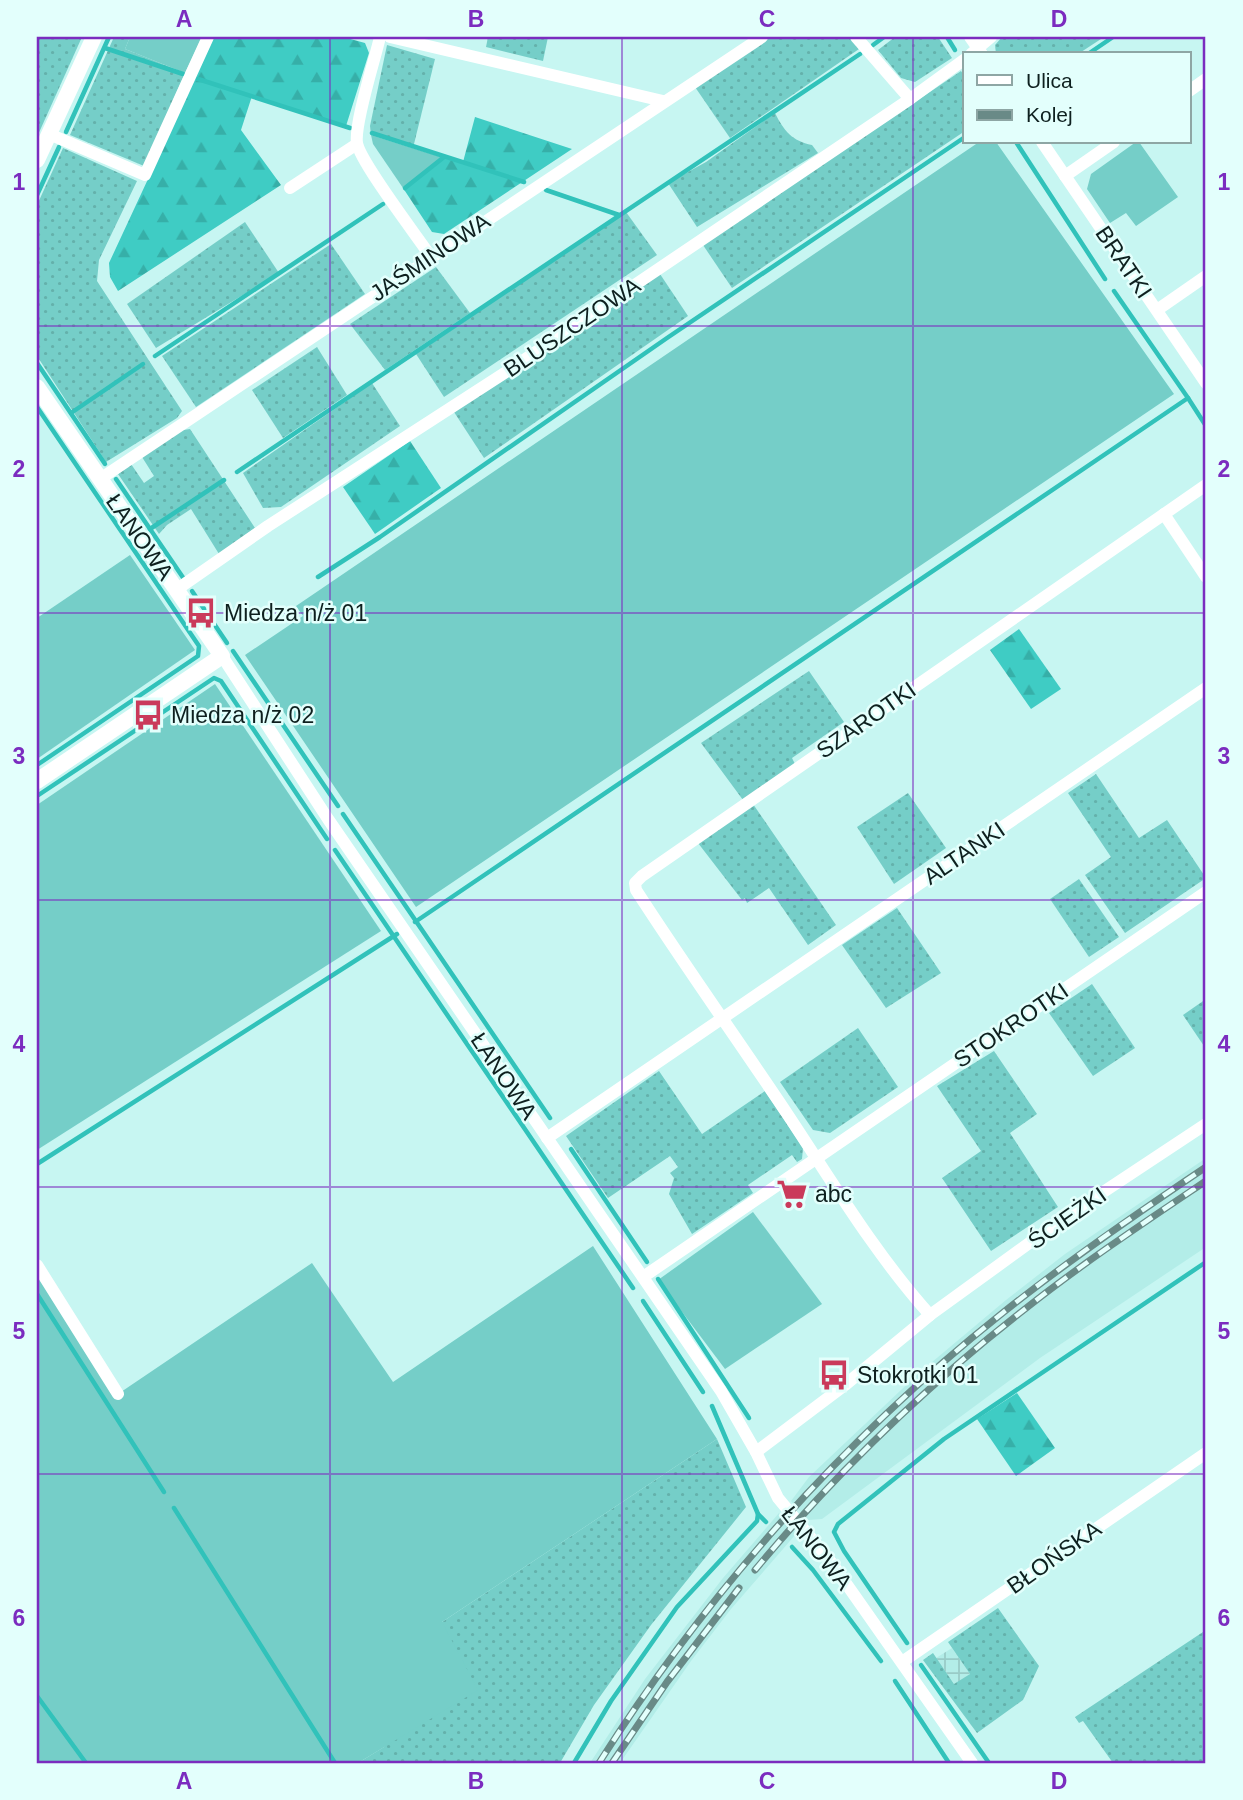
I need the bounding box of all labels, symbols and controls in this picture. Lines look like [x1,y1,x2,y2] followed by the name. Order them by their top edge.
[176,6,192,32] text: A
[468,6,484,32] text: B
[759,6,775,32] text: C
[1051,6,1067,32] text: D
[963,52,1190,144] legend
[1026,69,1073,92] text: Ulica
[1026,103,1073,126] text: Kolej
[13,169,26,195] text: 1
[1218,169,1231,195] text: 1
[365,206,495,306] street label: JAŚMINOWA
[1090,221,1158,303] street label: BRATKI
[499,271,646,382] street label: BLUSZCZOWA
[13,456,25,482] text: 2
[1218,456,1230,482] text: 2
[101,489,179,585] street label: ŁANOWA
[184,596,218,630] bus stop icon: Miedza n/ż 01
[224,600,367,626] place label: Miedza n/ż 01
[811,676,921,764] street label: SZAROTKI
[131,698,165,732] bus stop icon: Miedza n/ż 02
[171,702,314,728] place label: Miedza n/ż 02
[13,743,25,769] text: 3
[1218,743,1230,769] text: 3
[918,816,1010,890] street label: ALTANKI
[949,977,1073,1073] street label: STOKROTKI
[466,1028,543,1125] street label: ŁANOWA
[13,1031,26,1057] text: 4
[1218,1031,1231,1057] text: 4
[775,1177,809,1211] supermarket icon: abc
[815,1181,852,1207] place label: abc
[1022,1181,1111,1254] street label: ŚCIEŻKI
[13,1318,26,1344] text: 5
[1218,1318,1231,1344] text: 5
[817,1358,851,1392] bus stop icon: Stokrotki 01
[857,1362,978,1388] place label: Stokrotki 01
[776,1501,858,1595] street label: ŁANOWA
[1002,1515,1106,1599] street label: BŁOŃSKA
[13,1605,25,1631] text: 6
[1218,1605,1230,1631] text: 6
[176,1768,192,1794] text: A
[468,1768,484,1794] text: B
[759,1768,775,1794] text: C
[1051,1768,1067,1794] text: D

